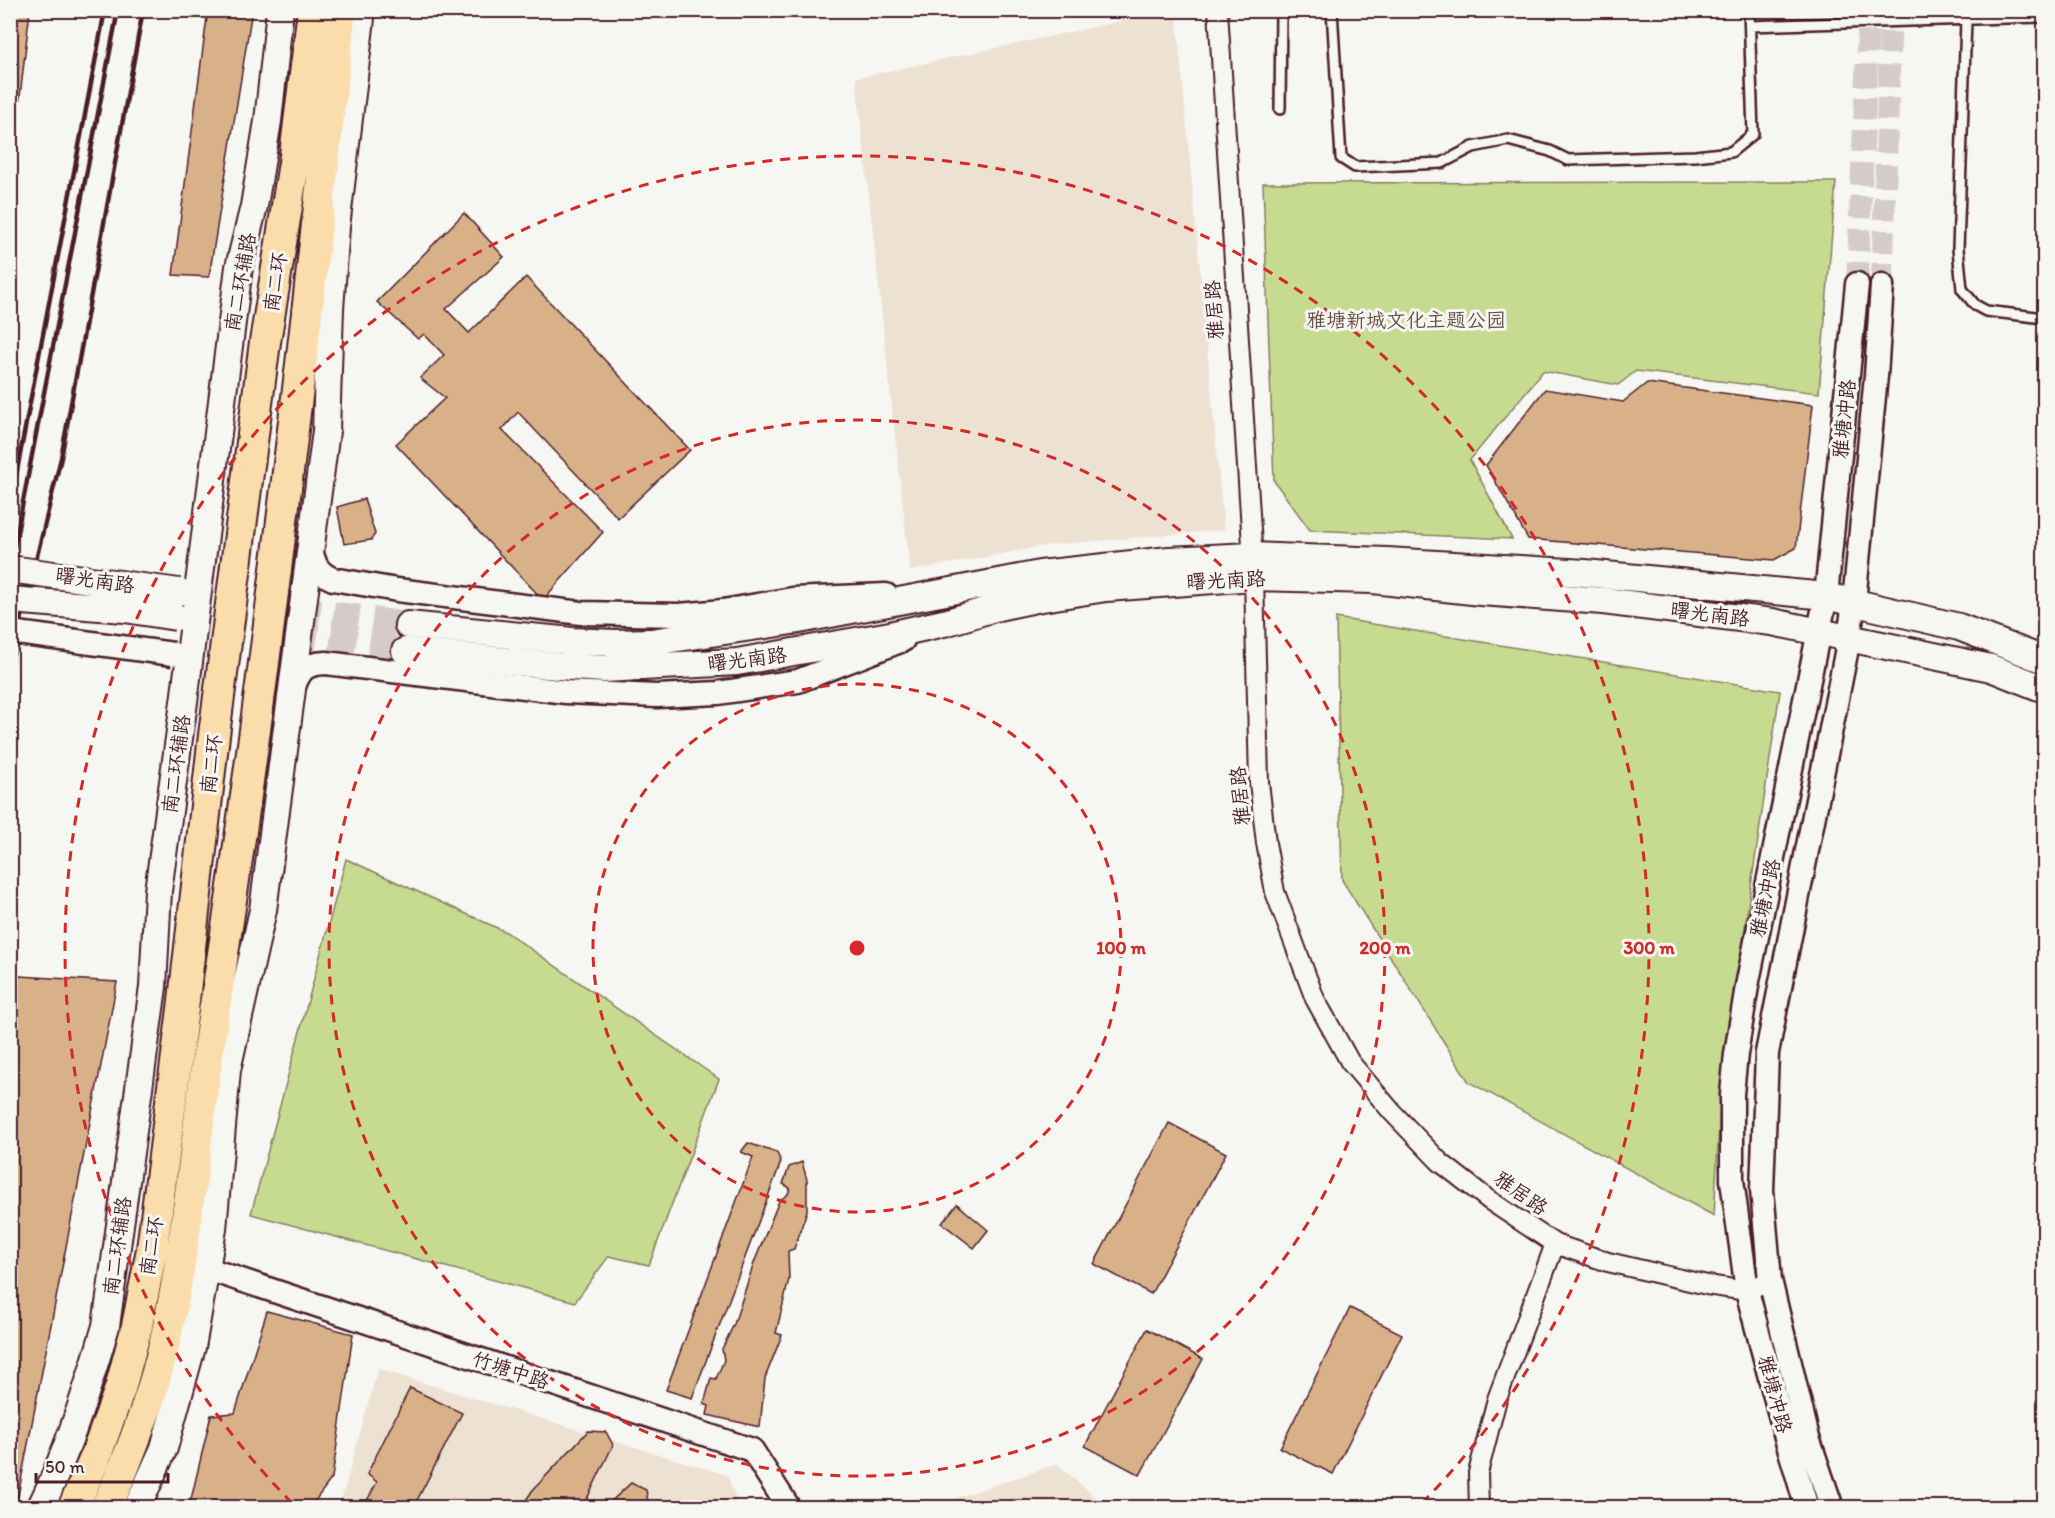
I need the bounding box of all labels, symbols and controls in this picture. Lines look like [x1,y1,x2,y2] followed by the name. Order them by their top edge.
[219,230,261,333] street label: 南二环辅路
[258,250,292,314] street label: 南二环
[1200,278,1228,341] street label: 雅居路
[1306,308,1506,332] park label: 雅塘新城文化主题公园
[1828,377,1860,460] street label: 雅塘冲路
[54,563,137,598] street label: 曙光南路
[1185,566,1268,594] street label: 曙光南路
[1669,597,1752,631] street label: 曙光南路
[706,642,789,676] street label: 曙光南路
[157,712,195,815] street label: 南二环辅路
[195,733,227,795] street label: 南二环
[1225,764,1255,827] street label: 雅居路
[1745,855,1785,940] street label: 雅塘冲路
[1096,937,1147,959] text: 100 m
[1360,937,1411,959] text: 200 m
[1623,937,1675,959] text: 300 m
[847,938,867,958] centre of rings
[1490,1166,1553,1221] street label: 雅居路
[98,1194,136,1297] street label: 南二环辅路
[134,1214,168,1278] street label: 南二环
[469,1346,554,1394] street label: 竹塘中路
[1753,1352,1797,1437] street label: 雅塘冲路
[36,1446,168,1484] scale bar
[45,1456,85,1478] text: 50 m

